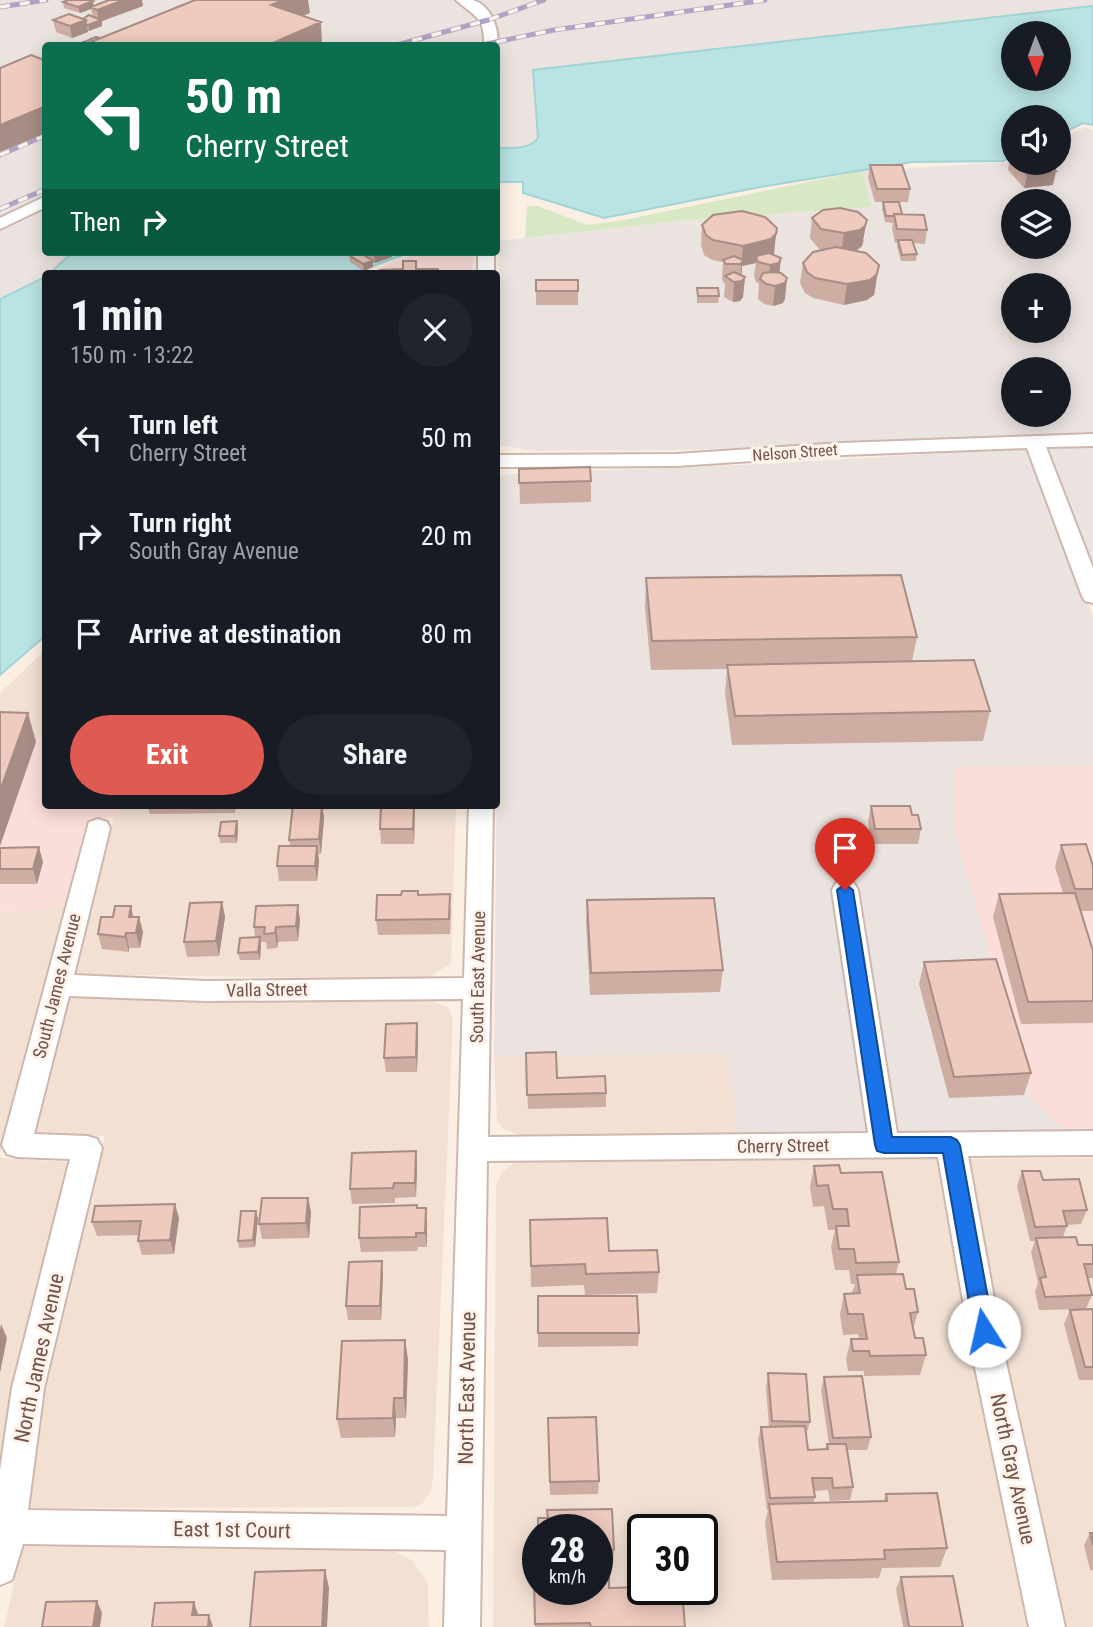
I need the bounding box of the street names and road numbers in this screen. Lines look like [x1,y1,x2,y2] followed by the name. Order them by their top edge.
[752,440,839,465] street label: Nelson Street
[28,911,85,1061] street label: South James Avenue
[466,911,489,1043] street label: South East Avenue
[226,978,308,1001] street label: Valla Street
[737,1134,829,1157] street label: Cherry Street
[9,1271,69,1445] street label: North James Avenue
[454,1311,480,1465] street label: North East Avenue
[985,1391,1041,1547] street label: North Gray Avenue
[173,1517,291,1543] street label: East 1st Court

